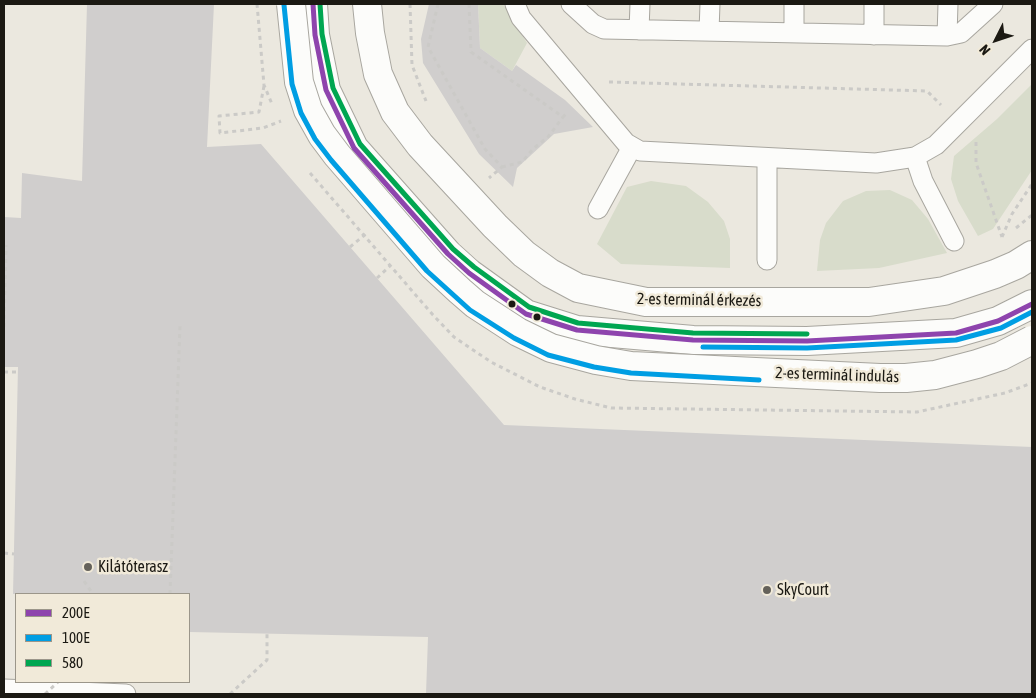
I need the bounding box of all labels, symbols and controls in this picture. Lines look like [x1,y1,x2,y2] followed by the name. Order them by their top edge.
[971,15,1021,65] north arrow
[976,41,993,58] text: N
[637,289,761,311] street label: 2-es terminál érkezés
[507,299,517,309] unlabelled marker
[532,312,542,322] unlabelled marker
[775,363,899,387] street label: 2-es terminál indulás
[98,557,168,577] place label: Kilátóterasz
[82,561,94,573] marker: Kilátóterasz
[777,580,829,600] place label: SkyCourt
[761,584,773,596] marker: SkyCourt
[15,593,190,683] legend
[62,604,90,621] text: 200E
[62,629,90,646] text: 100E
[62,654,83,671] text: 580

